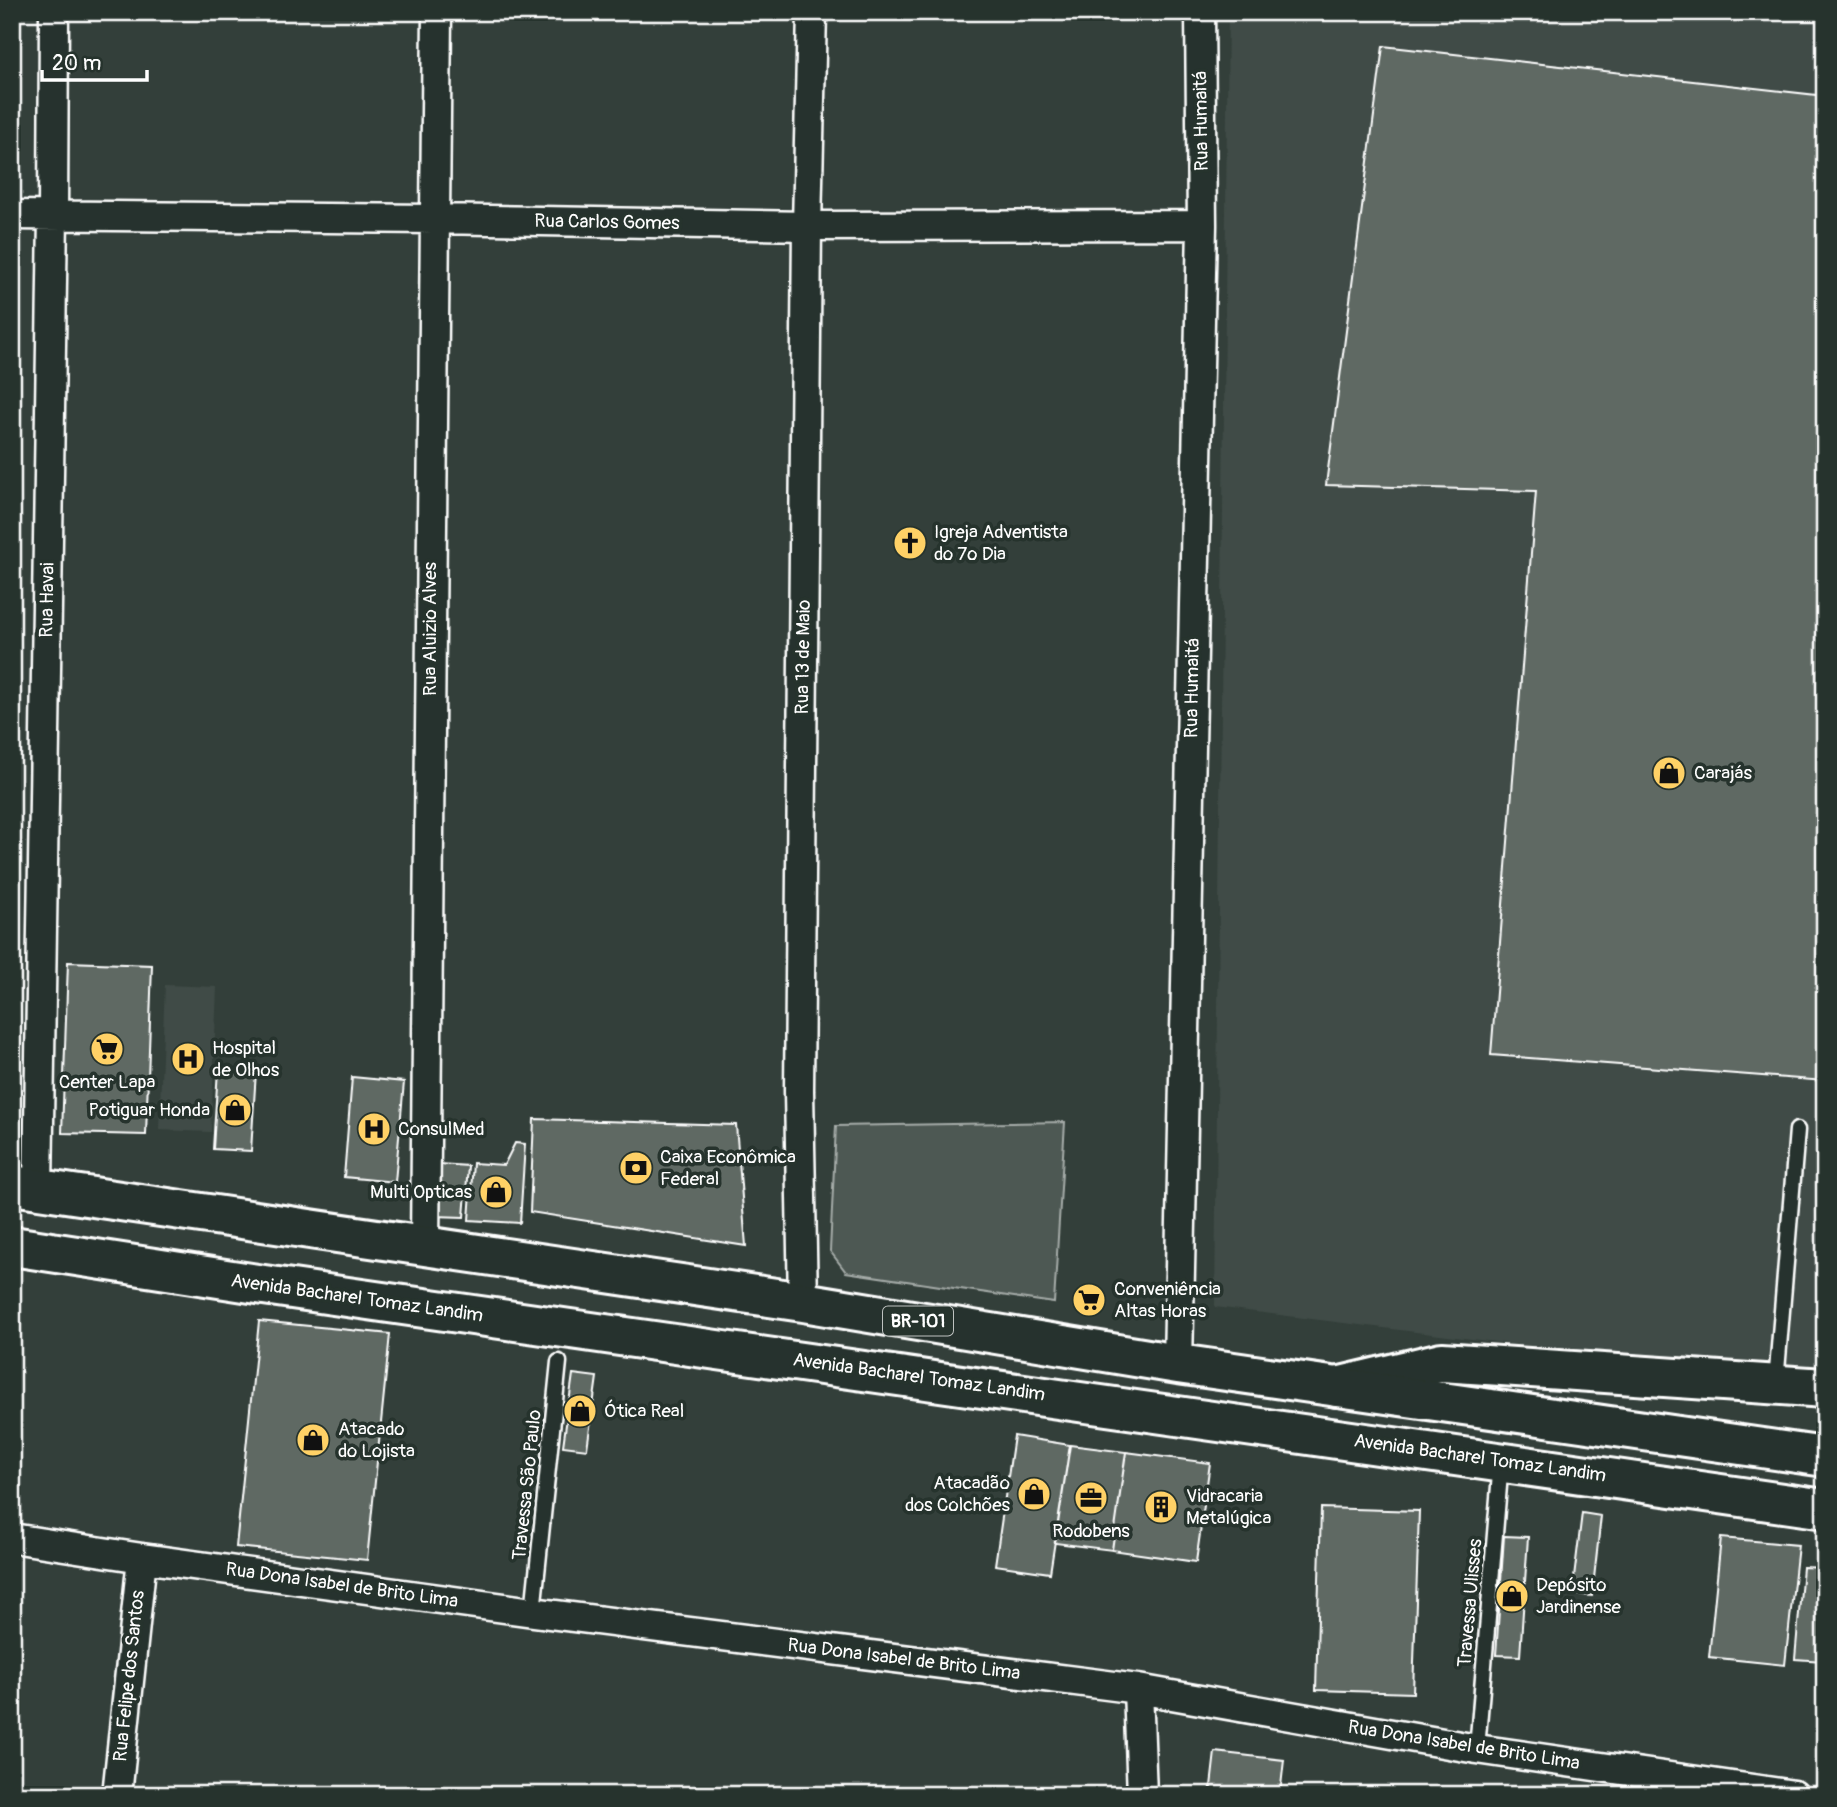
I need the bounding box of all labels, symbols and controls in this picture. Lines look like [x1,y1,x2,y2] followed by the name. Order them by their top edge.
[42,38,147,82] scale bar
[52,50,101,77] text: 20 m
[1188,71,1214,171] street label: Rua Humaitá
[534,209,680,235] street label: Rua Carlos Gomes
[934,520,1068,566] place label: Igreja Adventista do 7º Dia
[891,524,929,562] church icon: Igreja Adventista do 7º Dia
[418,561,442,696] street label: Rua Aluizio Alves
[34,562,60,638] street label: Rua Havai
[790,599,816,715] street label: Rua 13 de Maio
[1179,638,1205,738] street label: Rua Humaitá
[1650,754,1688,792] shop icon: Carajás
[1694,761,1752,785] place label: Carajás
[88,1030,126,1068] supermarket icon: Center Lapa
[212,1036,280,1082] place label: Hospital de Olhos
[169,1040,207,1078] hospital icon: Hospital de Olhos
[59,1070,155,1094] place label: Center Lapa
[216,1091,254,1129] shop icon: Potiguar Honda
[88,1098,210,1122] place label: Potiguar Honda
[355,1110,393,1148] hospital icon: ConsulMed
[398,1117,485,1141] place label: ConsulMed
[660,1145,796,1191] place label: Caixa Econômica Federal
[617,1149,655,1187] bank icon: Caixa Econômica Federal
[477,1173,515,1211] shop icon: Multi Opticas
[370,1180,472,1204] place label: Multi Opticas
[229,1268,485,1328] street label: Avenida Bacharel Tomaz Landim
[1114,1277,1221,1323] place label: Conveniência Altas Horas
[1070,1281,1108,1319] supermarket icon: Conveniência Altas Horas
[883,1306,953,1336] road number: BR-101
[791,1347,1047,1407] street label: Avenida Bacharel Tomaz Landim
[561,1392,599,1430] shop icon: Ótica Real
[604,1399,684,1423] place label: Ótica Real
[507,1409,547,1561] street label: Travessa São Paulo
[338,1417,415,1463] place label: Atacado do Lojista
[294,1421,332,1459] shop icon: Atacado do Lojista
[1352,1428,1608,1488] street label: Avenida Bacharel Tomaz Landim
[905,1471,1011,1517] place label: Atacadão dos Colchões
[1015,1475,1053,1513] shop icon: Atacadão dos Colchões
[1072,1479,1110,1517] office icon: Rodobens
[1186,1484,1271,1530] place label: Vidracaria Metalúgica
[1142,1488,1180,1526] building icon: Vidracaria Metalúgica
[1052,1519,1130,1543] place label: Rodobens
[1452,1537,1488,1668] street label: Travessa Ulisses
[224,1557,460,1613] street label: Rua Dona Isabel de Brito Lima
[1536,1573,1621,1619] place label: Depósito Jardinense
[1493,1577,1531,1615] shop icon: Depósito Jardinense
[108,1589,150,1763] street label: Rua Felipe dos Santos
[786,1633,1022,1685] street label: Rua Dona Isabel de Brito Lima
[1346,1715,1582,1775] street label: Rua Dona Isabel de Brito Lima

